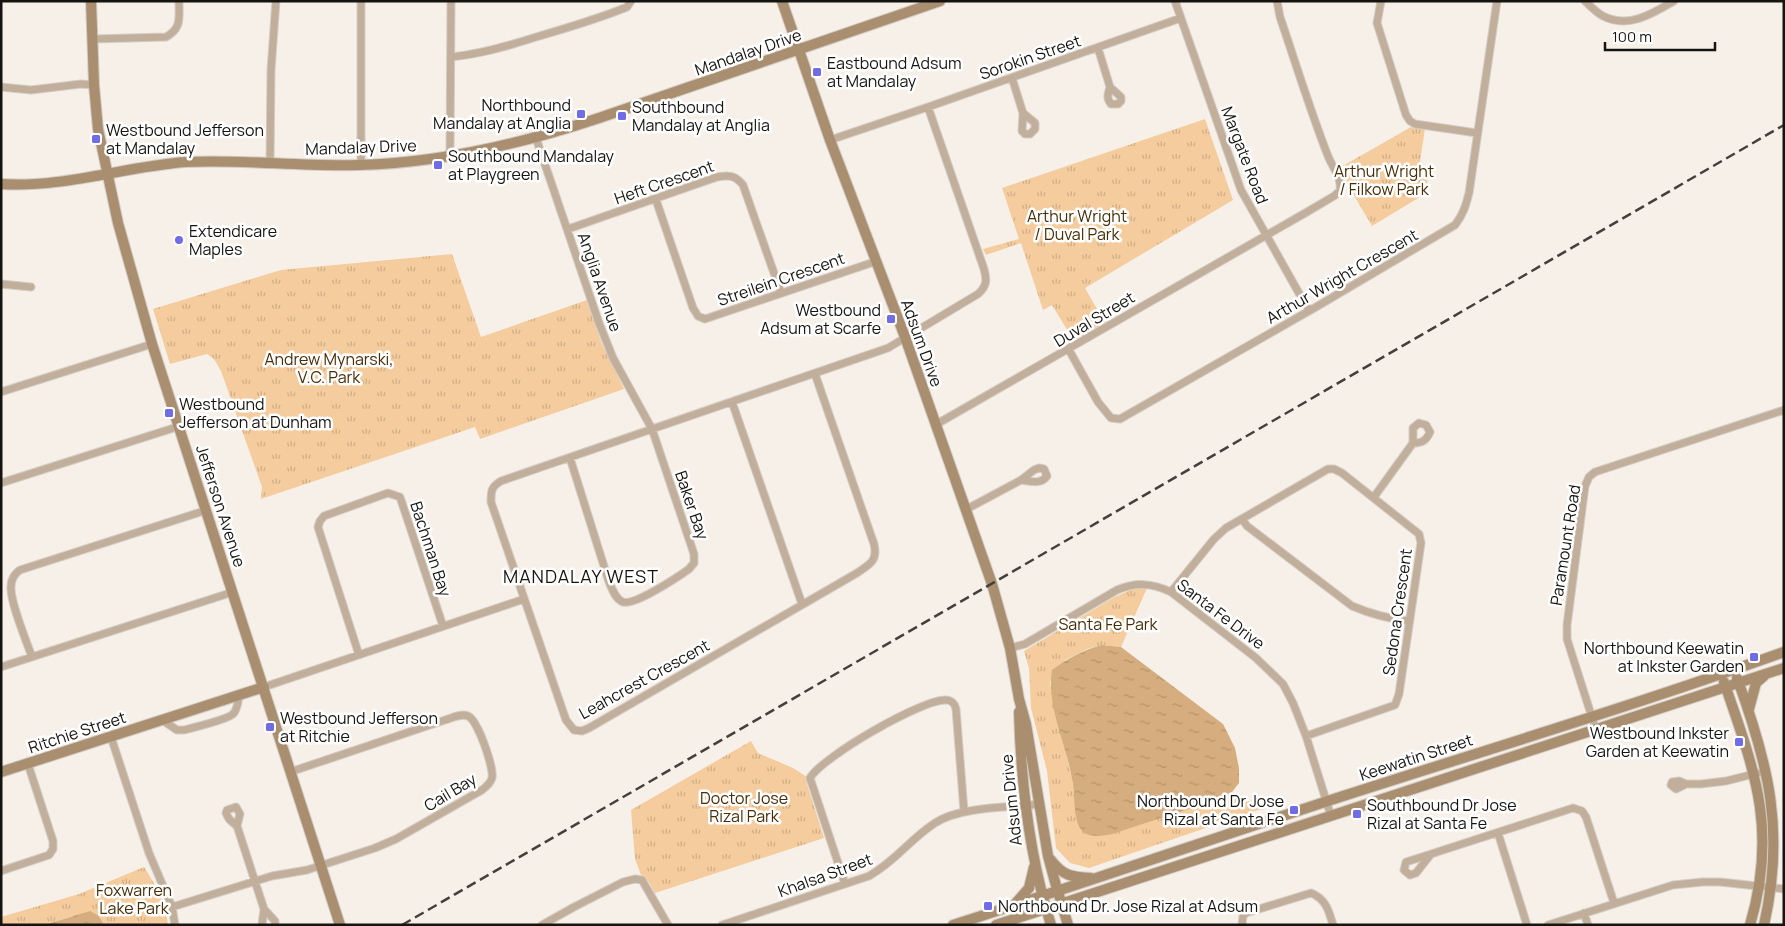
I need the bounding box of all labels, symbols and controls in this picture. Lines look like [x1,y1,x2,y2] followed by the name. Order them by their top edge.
[1605,20,1715,52] scale bar
[692,23,804,81] street label: Mandalay Drive
[1612,26,1652,47] text: 100 m
[976,29,1084,85] street label: Sorokin Street
[827,52,961,92] place label: Eastbound Adsum at Mandalay
[811,66,823,78] marker: Eastbound Adsum at Mandalay
[433,94,571,134] place label: Northbound Mandalay at Anglia
[632,96,770,136] place label: Southbound Mandalay at Anglia
[1216,103,1274,207] street label: Margate Road
[575,108,587,120] marker: Northbound Mandalay at Anglia
[616,110,628,122] marker: Southbound Mandalay at Anglia
[106,119,264,159] place label: Westbound Jefferson at Mandalay
[90,133,102,145] marker: Westbound Jefferson at Mandalay
[305,134,417,160] street label: Mandalay Drive
[448,145,615,185] place label: Southbound Mandalay at Playgreen
[611,155,717,209] street label: Heft Crescent
[432,159,444,171] marker: Southbound Mandalay at Playgreen
[1334,160,1434,200] park label: Arthur Wright / Filkow Park
[1027,205,1127,245] park label: Arthur Wright / Duval Park
[189,220,277,260] place label: Extendicare Maples
[1262,224,1422,328] street label: Arthur Wright Crescent
[573,230,627,334] street label: Anglia Avenue
[173,234,185,246] marker: Extendicare Maples
[715,247,847,311] street label: Streilein Crescent
[1049,286,1139,352] street label: Duval Street
[896,296,948,390] street label: Adsum Drive
[760,299,881,339] place label: Westbound Adsum at Scarfe
[885,313,897,325] marker: Westbound Adsum at Scarfe
[264,348,394,388] park label: Andrew Mynarski, V.C. Park
[179,393,332,433] place label: Westbound Jefferson at Dunham
[163,407,175,419] marker: Westbound Jefferson at Dunham
[191,442,251,570] street label: Jefferson Avenue
[670,468,714,543] street label: Baker Bay
[1545,483,1585,607] street label: Paramount Road
[405,499,457,600] street label: Bachman Bay
[1377,547,1417,677] street label: Sedona Crescent
[503,564,659,588] district label: MANDALAY WEST
[1173,574,1269,654] street label: Santa Fe Drive
[1058,613,1159,635] park label: Santa Fe Park
[575,634,713,724] street label: Leahcrest Crescent
[1584,637,1744,677] place label: Northbound Keewatin at Inkster Garden
[1748,651,1760,663] marker: Northbound Keewatin at Inkster Garden
[25,706,129,758] street label: Ritchie Street
[280,707,438,747] place label: Westbound Jefferson at Ritchie
[264,721,276,733] marker: Westbound Jefferson at Ritchie
[1586,722,1729,762] place label: Westbound Inkster Garden at Keewatin
[1357,728,1475,786] street label: Keewatin Street
[1733,736,1745,748] marker: Westbound Inkster Garden at Keewatin
[995,753,1027,847] street label: Adsum Drive
[420,767,481,816] street label: Cail Bay
[700,787,788,827] park label: Doctor Jose Rizal Park
[1137,790,1284,830] place label: Northbound Dr Jose Rizal at Santa Fe
[1367,794,1517,834] place label: Southbound Dr Jose Rizal at Santa Fe
[1288,804,1300,816] marker: Northbound Dr Jose Rizal at Santa Fe
[1351,808,1363,820] marker: Southbound Dr Jose Rizal at Santa Fe
[775,848,875,902] street label: Khalsa Street
[96,879,172,919] park label: Foxwarren Lake Park
[998,895,1258,917] place label: Northbound Dr. Jose Rizal at Adsum
[982,900,994,912] marker: Northbound Dr. Jose Rizal at Adsum

